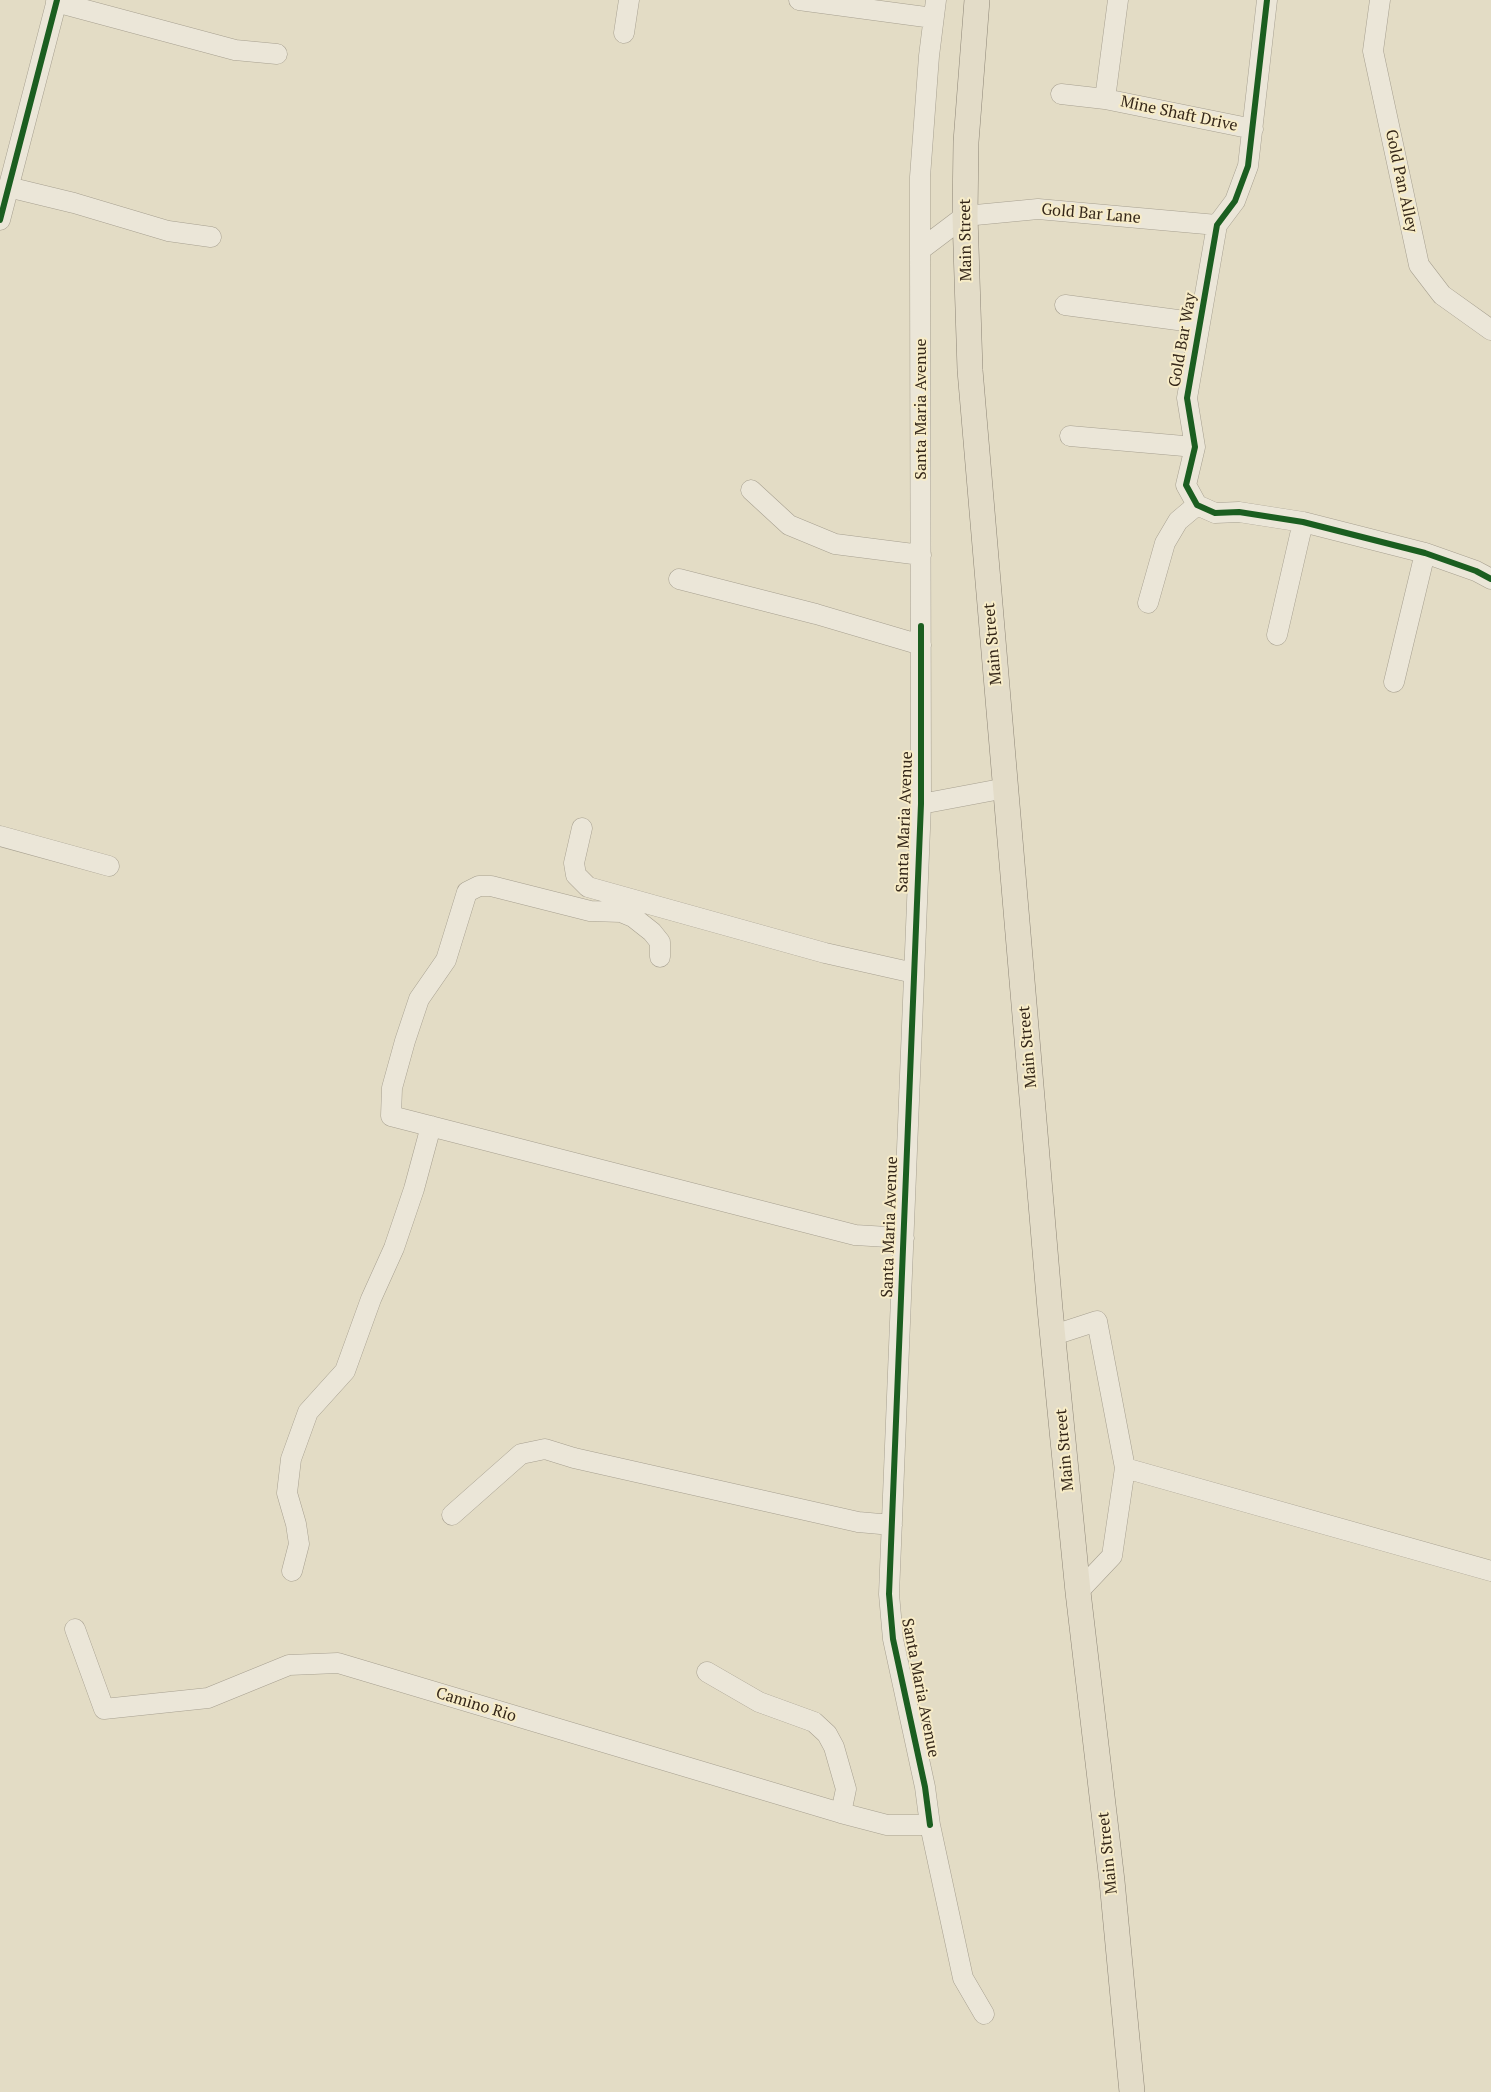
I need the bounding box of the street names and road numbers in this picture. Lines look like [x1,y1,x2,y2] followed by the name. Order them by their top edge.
[1119,92,1239,136] street label: Mine Shaft Drive
[1381,128,1421,234] street label: Gold Pan Alley
[956,198,976,282] street label: Main Street
[1040,200,1142,228] street label: Gold Bar Lane
[1165,291,1201,389] street label: Gold Bar Way
[911,338,931,480] street label: Santa Maria Avenue
[980,602,1006,686] street label: Main Street
[893,751,917,893] street label: Santa Maria Avenue
[1015,1005,1041,1089] street label: Main Street
[878,1156,902,1298] street label: Santa Maria Avenue
[1052,1408,1078,1492] street label: Main Street
[897,1617,943,1759] street label: Santa Maria Avenue
[433,1684,519,1726] street label: Camino Rio
[1094,1811,1122,1895] street label: Main Street

